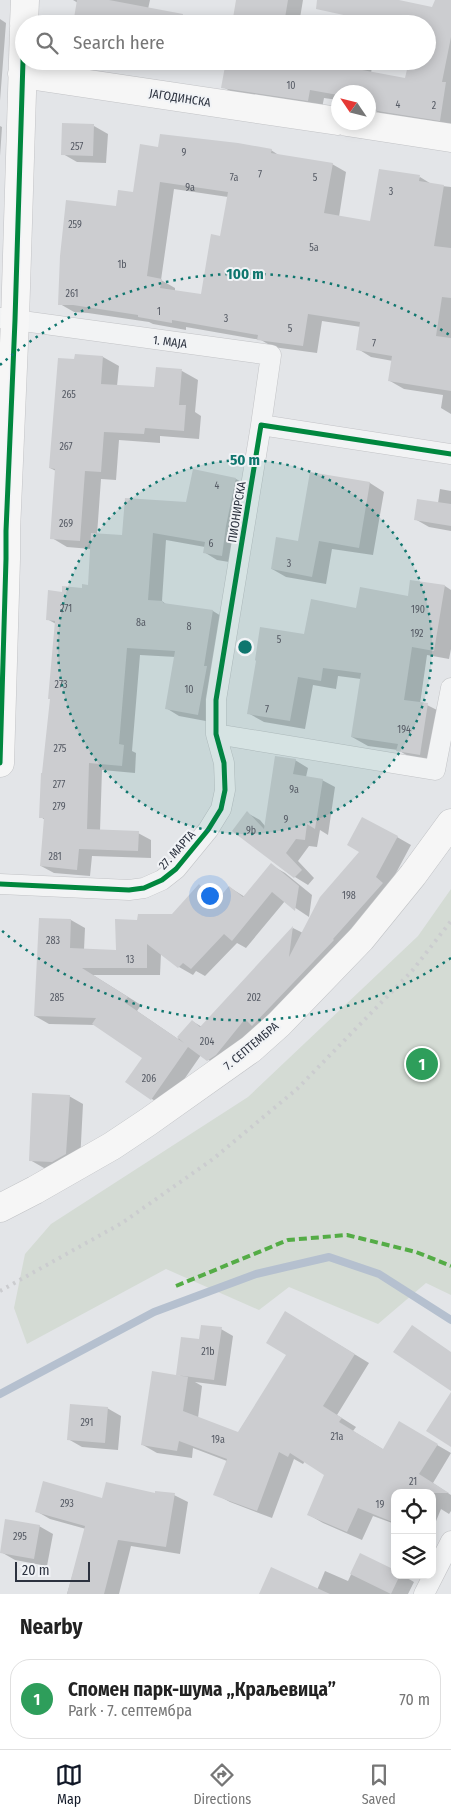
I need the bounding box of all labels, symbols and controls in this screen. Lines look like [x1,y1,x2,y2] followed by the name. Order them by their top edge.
[15,15,436,70] search box
[33,29,61,57] icon: search
[73,31,165,54] text: Search here
[286,80,296,92] house number: 10
[331,85,376,130] north arrow
[148,86,212,110] street label: ЈАГОДИНСКА
[396,99,401,111] house number: 4
[432,100,437,112] house number: 2
[71,141,83,153] house number: 257
[182,147,187,159] house number: 9
[258,169,262,181] house number: 7
[230,172,238,184] house number: 7a
[313,172,318,184] house number: 5
[185,182,195,194] house number: 9a
[389,186,394,198] house number: 3
[68,219,82,231] house number: 259
[309,242,319,254] house number: 5a
[117,259,127,271] house number: 1b
[226,265,264,283] text: 100 m
[66,288,78,300] house number: 261
[157,306,161,318] house number: 1
[224,313,229,325] house number: 3
[288,323,293,335] house number: 5
[152,333,189,351] street label: 1. МАЈА
[372,338,376,350] house number: 7
[62,389,76,401] house number: 265
[59,441,73,453] house number: 267
[230,451,260,469] text: 50 m
[215,480,220,492] house number: 4
[225,480,249,544] street label: ПИОНИРСКА
[59,518,73,530] house number: 269
[209,538,214,550] house number: 6
[287,558,292,570] house number: 3
[60,603,72,615] house number: 271
[411,604,425,616] house number: 190
[136,617,146,629] house number: 8a
[187,621,192,633] house number: 8
[411,628,424,640] house number: 192
[277,634,282,646] house number: 5
[236,638,254,656] centre of rings
[55,679,68,691] house number: 273
[184,684,194,696] house number: 10
[265,704,269,716] house number: 7
[397,724,411,736] house number: 194
[54,743,67,755] house number: 275
[53,779,65,791] house number: 277
[289,784,299,796] house number: 9a
[52,801,66,813] house number: 279
[284,814,289,826] house number: 9
[246,825,256,837] house number: 9b
[156,827,199,872] street label: 27. МАРТА
[48,851,62,863] house number: 281
[197,883,223,909] your location
[342,890,356,902] house number: 198
[46,935,60,947] house number: 283
[126,954,135,966] house number: 13
[50,992,64,1004] house number: 285
[247,992,262,1004] house number: 202
[221,1019,282,1073] street label: 7. СЕПТЕМБРА
[200,1036,214,1048] house number: 204
[406,1045,438,1083] pin: 1
[142,1073,156,1085] house number: 206
[201,1346,215,1358] house number: 21b
[81,1417,93,1429] house number: 291
[331,1431,344,1443] house number: 21a
[211,1434,225,1446] house number: 19a
[409,1476,417,1488] house number: 21
[391,1489,436,1579] map controls
[391,1489,436,1534] button: locate
[60,1498,74,1510] house number: 293
[376,1499,385,1511] house number: 19
[13,1531,27,1543] house number: 295
[391,1534,436,1579] button: layers
[15,1559,90,1582] scale bar
[22,1562,50,1579] text: 20 m
[20,1614,82,1640] text: Nearby
[68,1678,336,1701] text: Спомен парк-шума „Краљевица”
[34,1690,40,1709] text: 1
[399,1690,430,1709] text: 70 m
[68,1701,192,1720] text: Park · 7. септембра
[55,1761,83,1808] tab: Map
[193,1761,251,1808] tab: Directions
[362,1761,396,1808] tab: Saved

